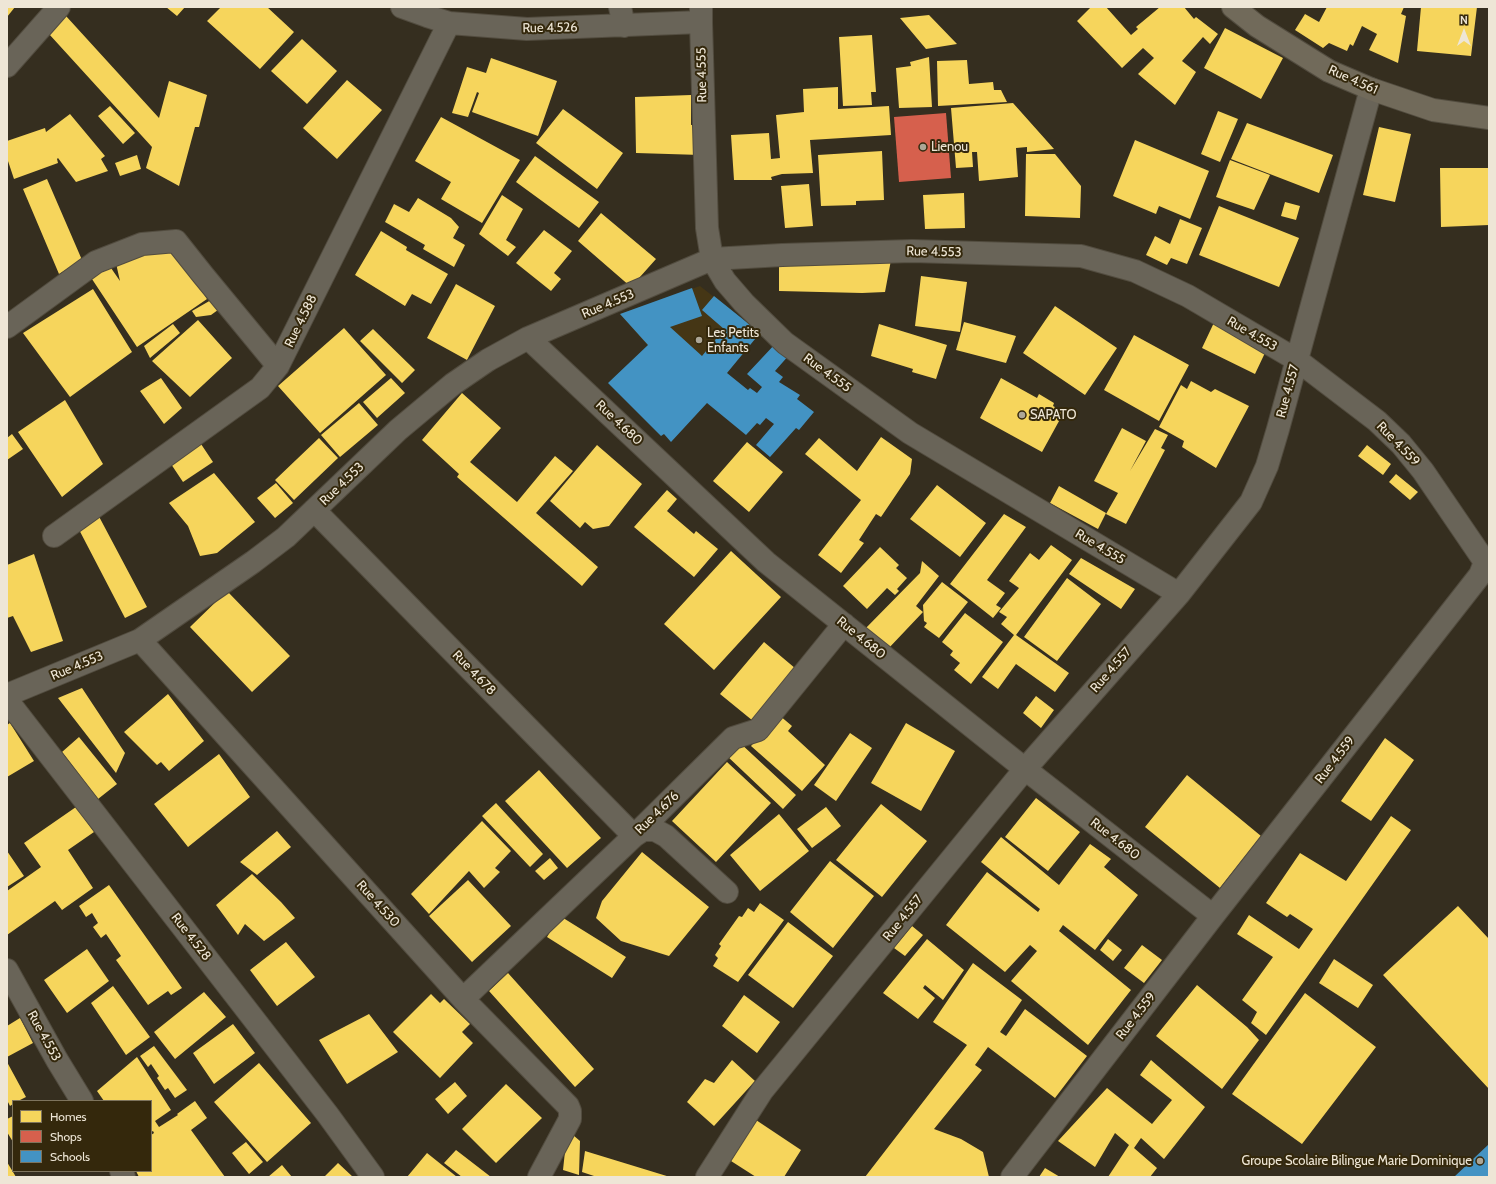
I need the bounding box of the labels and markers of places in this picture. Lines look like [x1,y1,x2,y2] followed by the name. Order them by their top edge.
[931,139,968,155] place label: Lienou
[918,142,928,152] marker: Lienou
[707,325,759,356] place label: Les Petits Enfants
[694,335,704,345] marker: Les Petits Enfants
[1030,407,1076,423] place label: SAPATO
[1017,410,1027,420] marker: SAPATO
[1242,1153,1472,1169] place label: Groupe Scolaire Bilingue Marie Dominique
[1475,1156,1485,1166] marker: Groupe Scolaire Bilingue Marie Dominique

